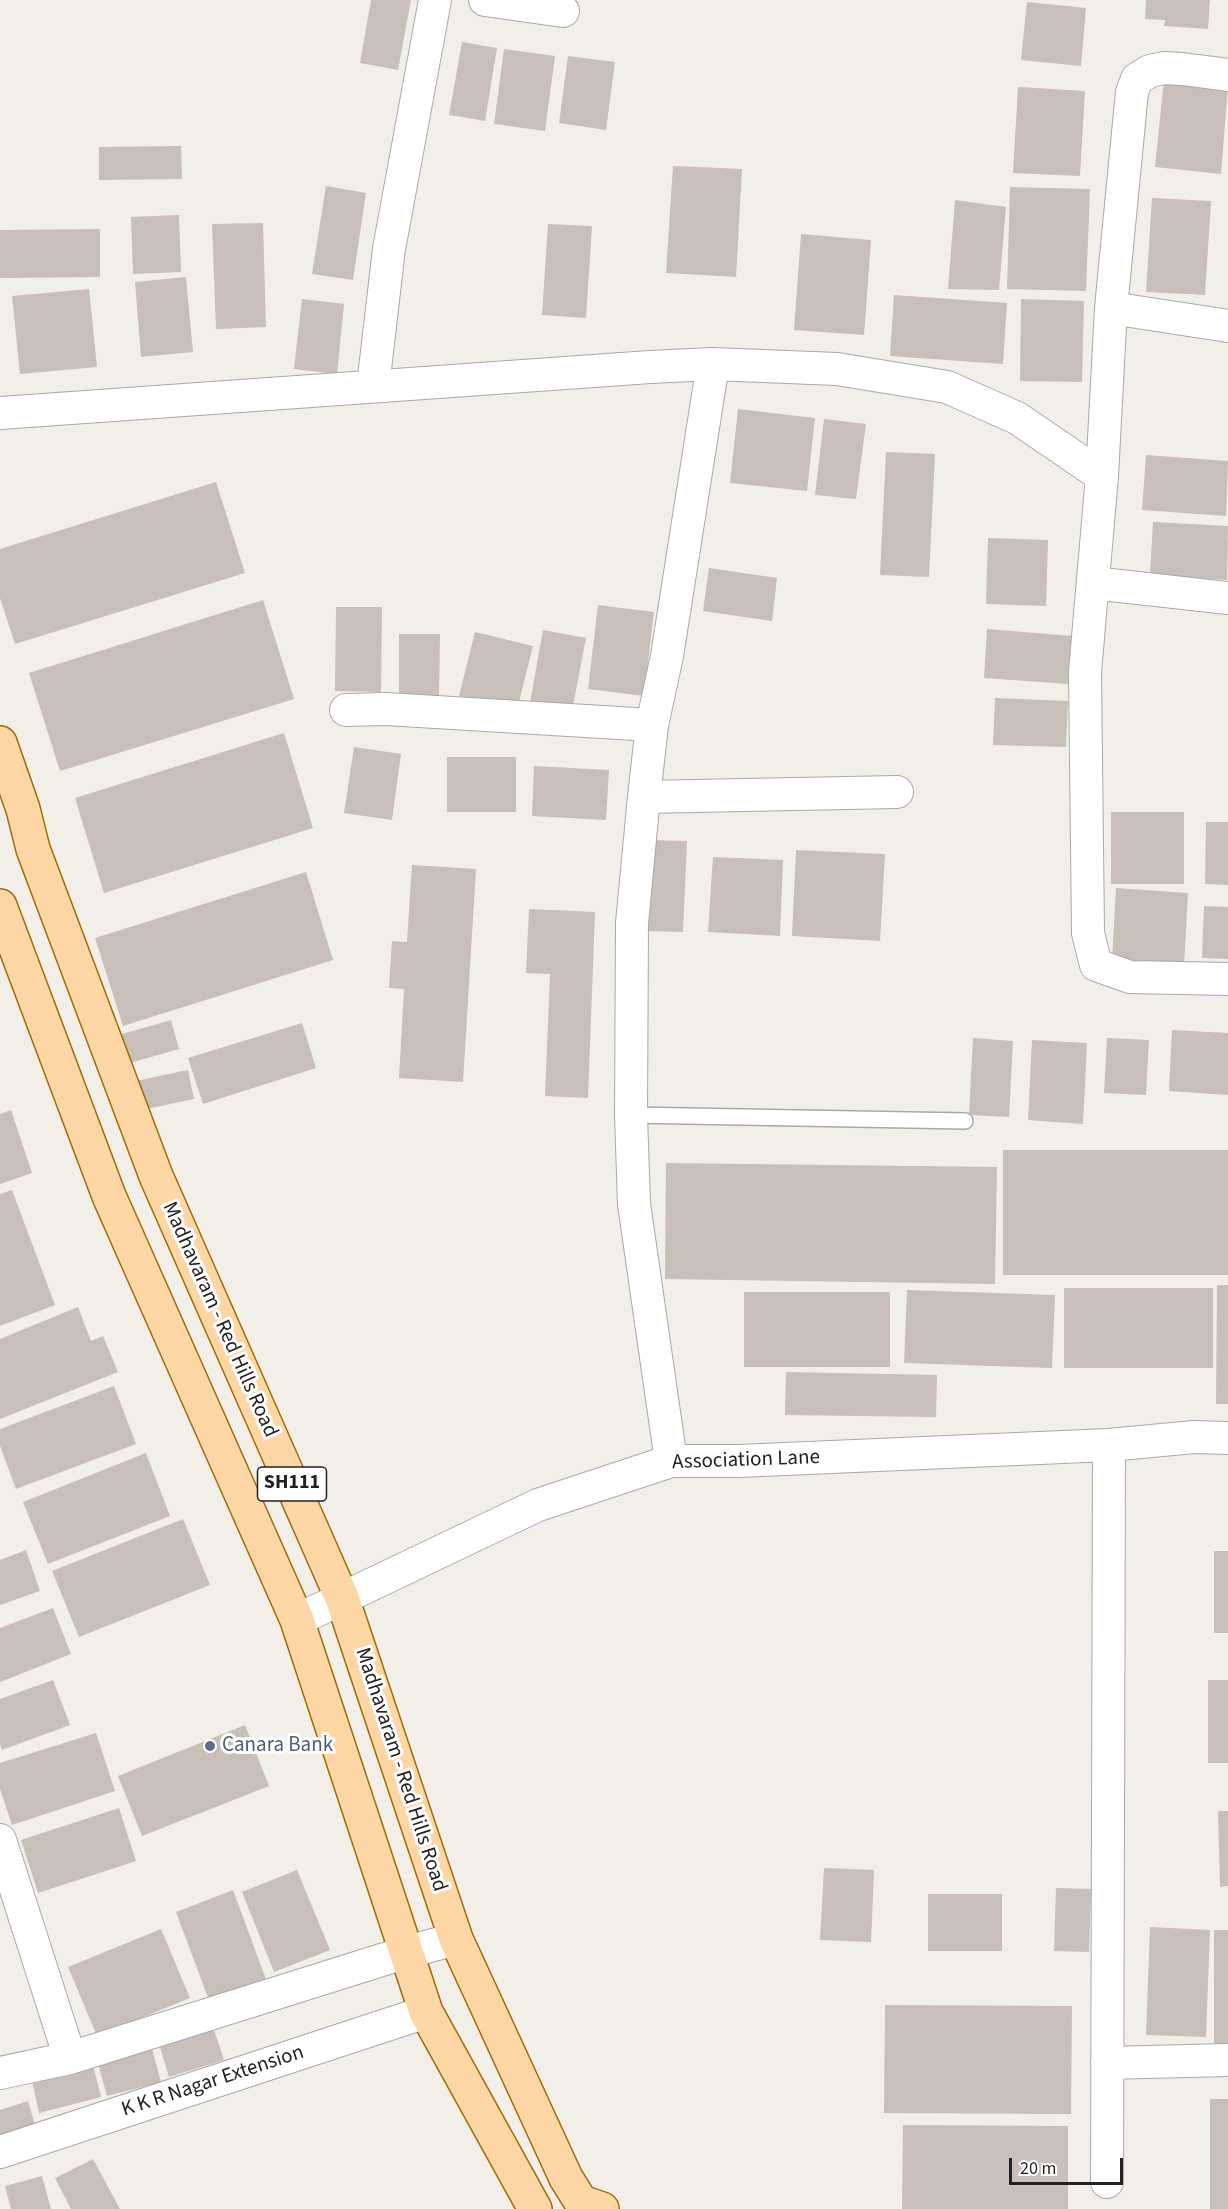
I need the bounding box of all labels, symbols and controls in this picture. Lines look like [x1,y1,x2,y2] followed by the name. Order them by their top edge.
[156,1198,282,1442] street label: Madhavaram - Red Hills Road
[672,1446,820,1476] street label: Association Lane
[258,1467,326,1501] road number: SH111
[349,1645,451,1895] street label: Madhavaram - Red Hills Road
[222,1733,333,1759] place label: Canara Bank
[203,1739,217,1753] marker: Canara Bank
[119,2041,307,2123] street label: K K R Nagar Extension
[1012,2146,1126,2184] scale bar
[1020,2156,1056,2181] text: 20 m

